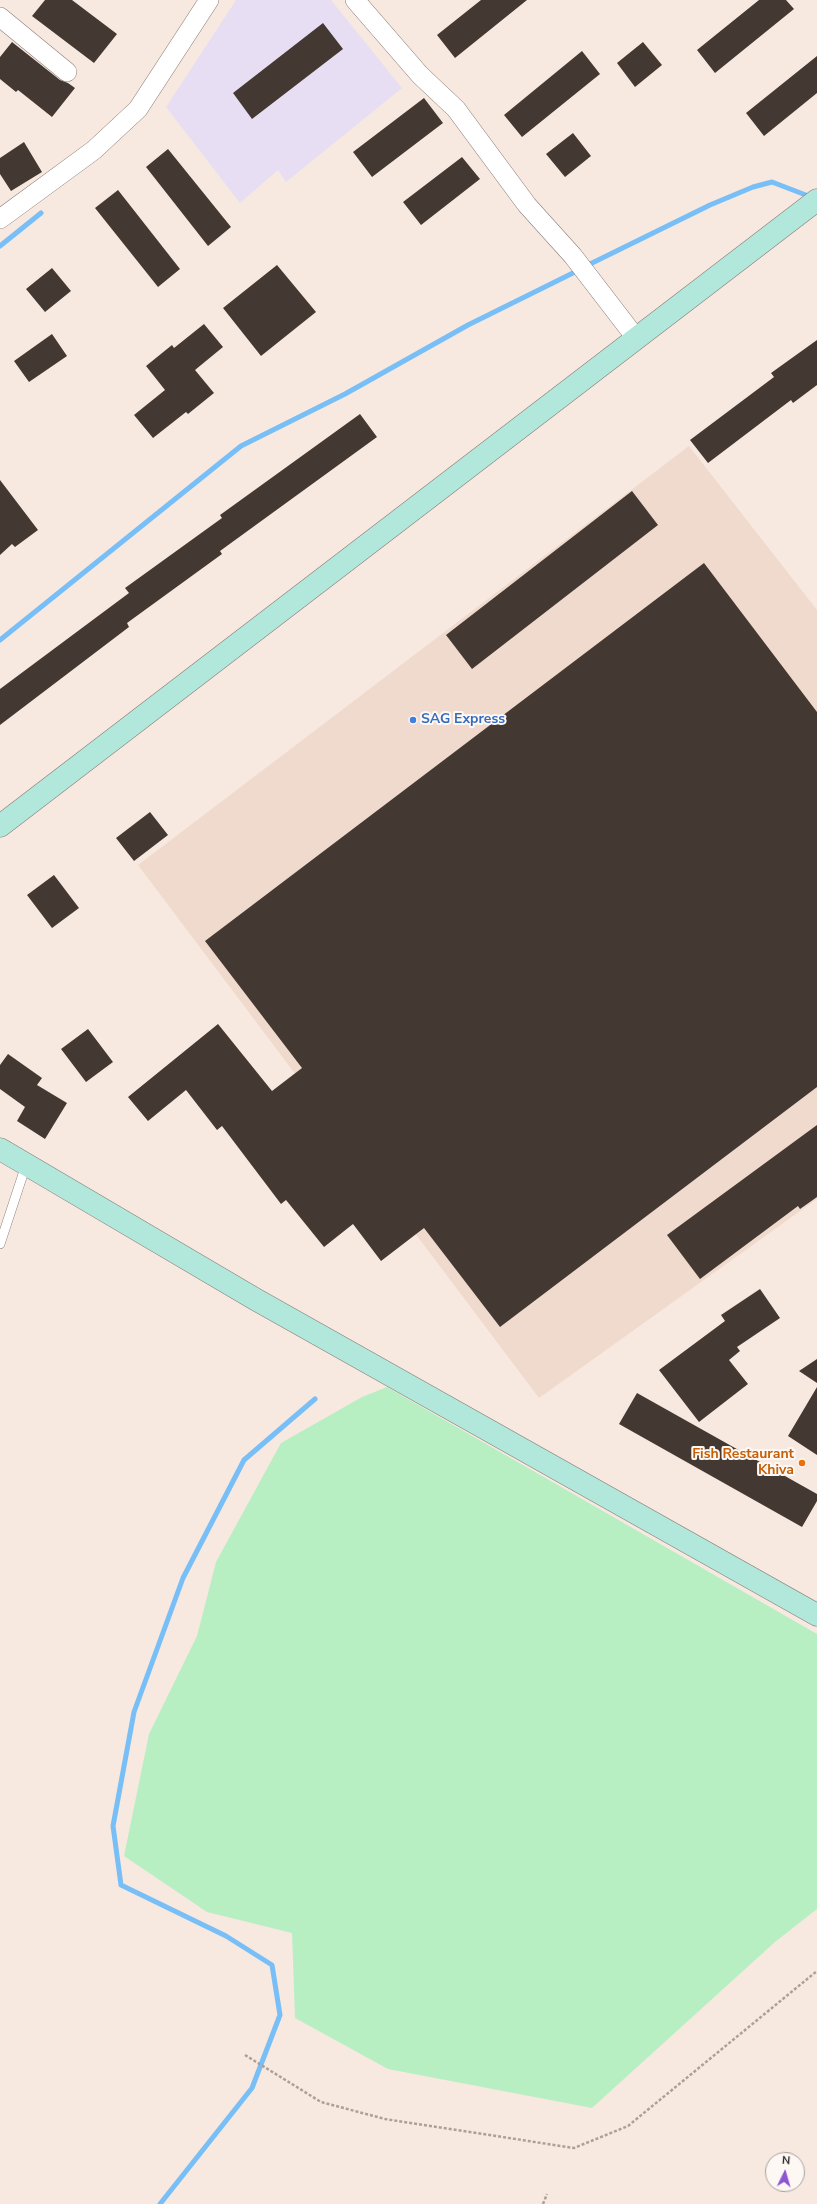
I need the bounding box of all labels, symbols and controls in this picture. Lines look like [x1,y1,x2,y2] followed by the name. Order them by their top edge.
[421,712,505,728] place label: SAG Express
[408,715,418,725] marker: SAG Express
[692,1447,794,1480] place label: Fish Restaurant Khiva
[797,1458,807,1468] marker: Fish Restaurant Khiva
[765,2152,805,2192] north arrow
[781,2153,791,2168] text: N

